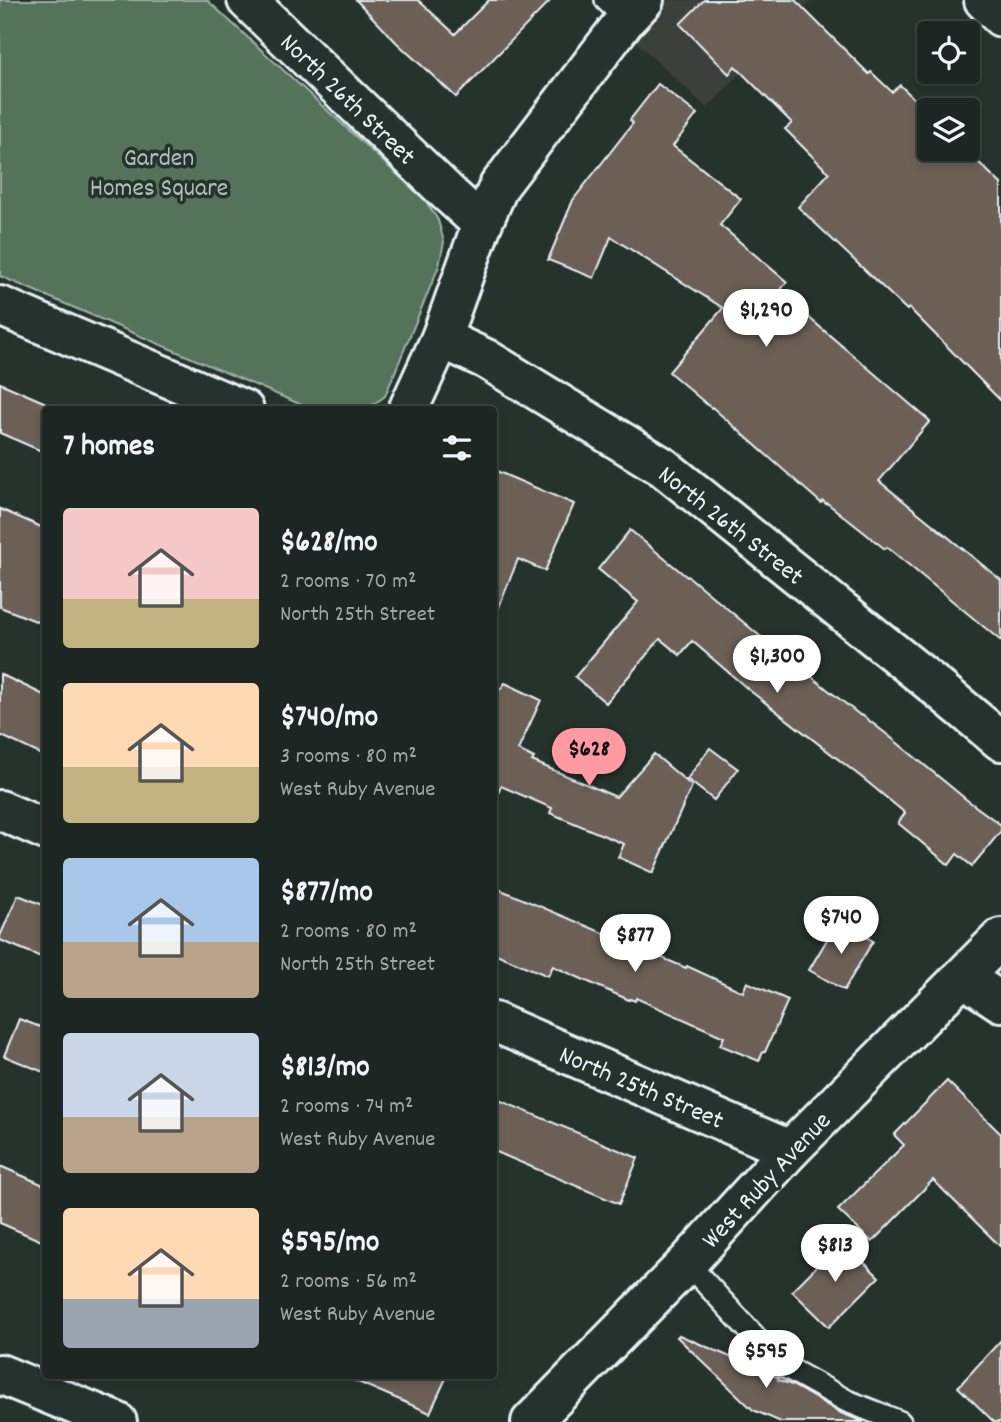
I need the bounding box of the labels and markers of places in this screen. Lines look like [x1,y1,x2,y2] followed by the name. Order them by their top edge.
[709,290,823,349] pin: $1,290
[720,636,834,695] pin: $1,300
[548,728,630,788] pin: $628
[800,897,882,956] pin: $740
[594,914,676,974] pin: $877
[794,1224,876,1284] pin: $813
[725,1330,807,1390] pin: $595

